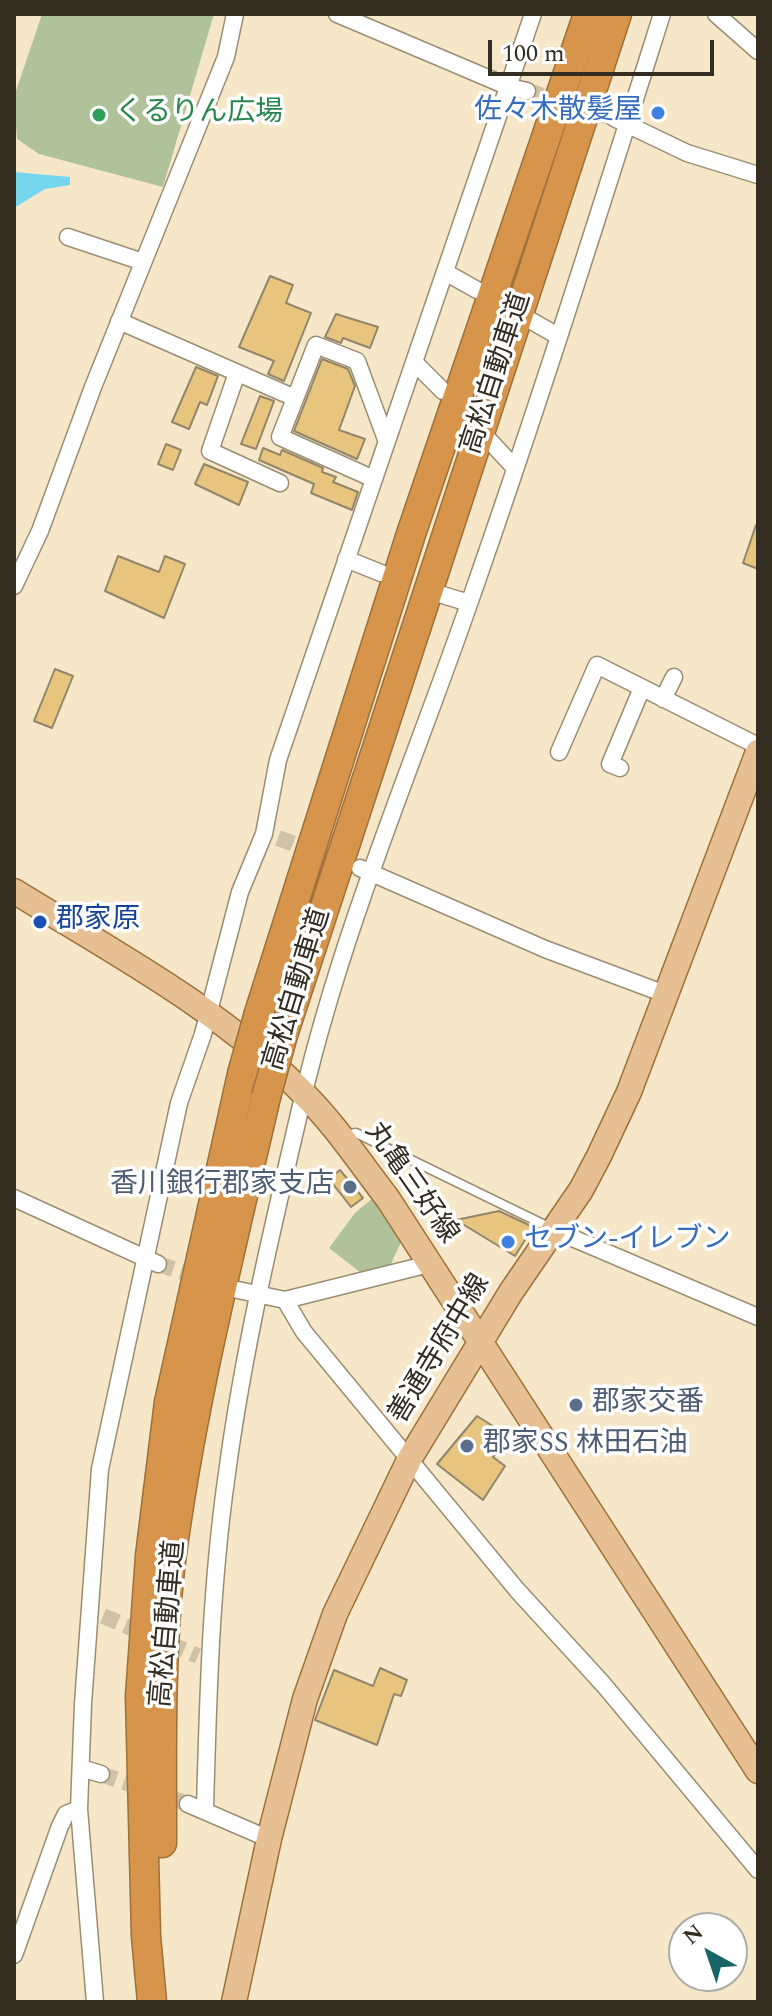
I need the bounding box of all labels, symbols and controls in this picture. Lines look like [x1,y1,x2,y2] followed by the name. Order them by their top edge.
[492,24,718,74] scale bar
[502,36,565,72] text: 100 m
[474,96,642,130] place label: 佐々木散髪屋
[115,98,283,132] place label: くるりん広場
[649,104,667,122] marker: 佐々木散髪屋
[90,106,108,124] marker: くるりん広場
[456,289,540,459] street label: 高松自動車道
[56,905,140,939] place label: 郡家原
[258,905,340,1075] street label: 高松自動車道
[31,913,49,931] marker: 郡家原
[356,1117,464,1251] street label: 丸亀三好線
[110,1170,334,1204] place label: 香川銀行郡家支店
[341,1178,359,1196] marker: 香川銀行郡家支店
[524,1225,730,1259] place label: セブン-イレブン
[499,1233,517,1251] marker: セブン-イレブン
[383,1269,499,1431] street label: 善通寺府中線
[592,1388,704,1422] place label: 郡家交番
[567,1396,585,1414] marker: 郡家交番
[483,1429,688,1463] place label: 郡家SS 林田石油
[458,1437,476,1455] marker: 郡家SS 林田石油
[146,1539,194,1709] street label: 高松自動車道
[668,1912,748,1992] north arrow
[676,1916,711,1953] text: N

